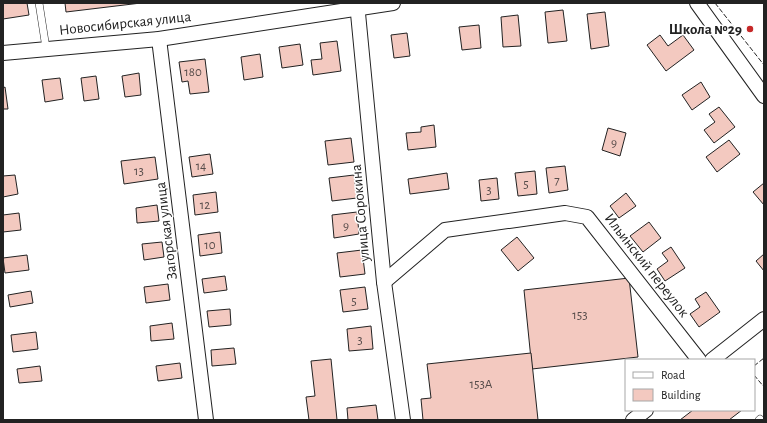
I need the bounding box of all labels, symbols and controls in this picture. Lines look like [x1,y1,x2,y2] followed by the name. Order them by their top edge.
[58,9,192,38] street label: Новосибирская улица
[669,22,742,37] place label: Школа №29
[745,24,755,34] marker: Школа №29
[184,66,202,79] house number: 180
[611,137,617,150] house number: 9
[196,160,206,173] house number: 14
[349,163,372,263] street label: улица Сорокина
[134,165,144,178] house number: 13
[554,174,560,187] house number: 7
[523,178,529,191] house number: 5
[153,181,180,281] street label: Загорская улица
[486,184,492,197] house number: 3
[200,199,210,212] house number: 12
[602,211,692,320] street label: Ильинский переулок
[343,220,349,233] house number: 9
[204,239,216,252] house number: 10
[351,295,357,308] house number: 5
[572,309,588,322] house number: 153
[357,334,363,347] house number: 3
[625,359,755,411] legend
[661,369,685,381] text: Road
[470,378,493,391] house number: 153А
[661,389,701,401] text: Building

